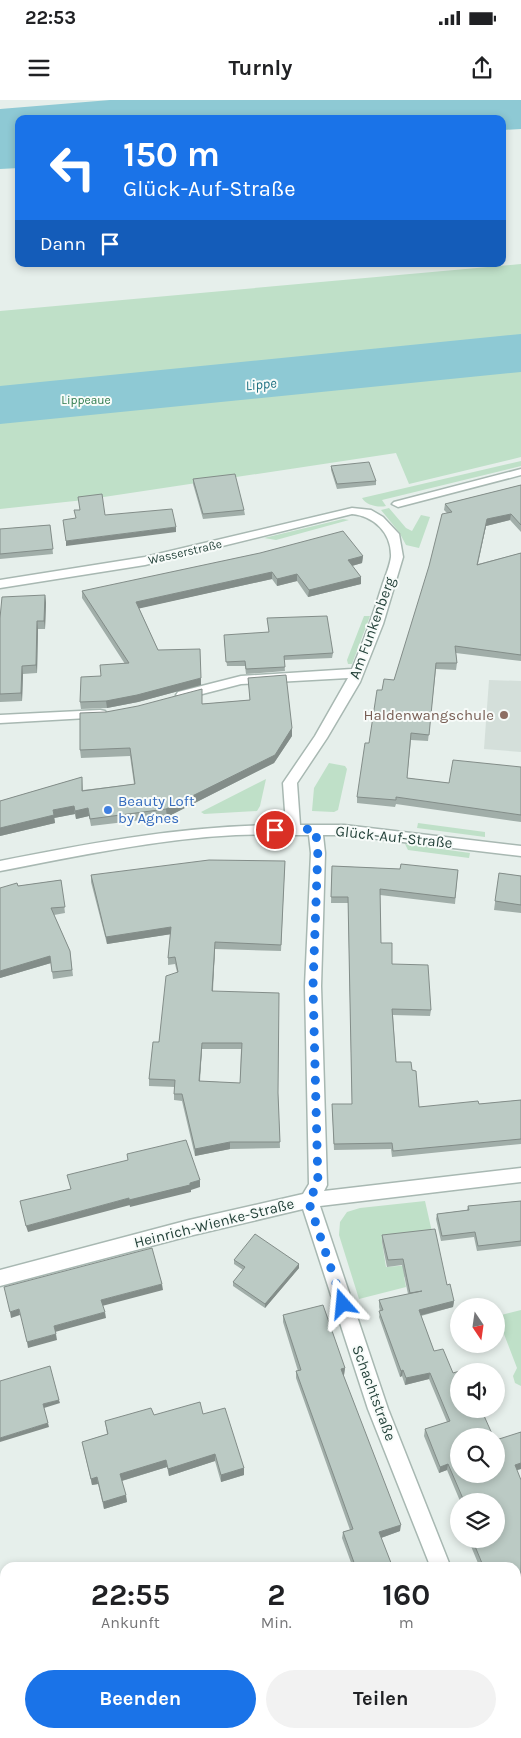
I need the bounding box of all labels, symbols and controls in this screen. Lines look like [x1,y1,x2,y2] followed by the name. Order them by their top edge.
[25,7,76,29] text: 22:53
[25,54,53,82] icon: menu
[468,54,496,82] icon: share
[229,55,292,81] text: Turnly
[123,134,220,175] text: 150 m
[40,135,105,200] icon: left
[123,176,296,202] text: Glück-Auf-Straße
[96,230,124,258] icon: arrive
[40,233,86,255] text: Dann
[245,374,278,395] water label: Lippe
[61,393,111,407] park label: Lippeaue
[147,537,223,567] street label: Wasserstraße
[345,574,399,681] street label: Am Funkenberg
[364,706,494,724] place label: Haldenwangschule
[498,709,510,721] marker: Haldenwangschule
[118,792,195,827] place label: Beauty Loft by Agnes
[102,804,114,816] marker: Beauty Loft by Agnes
[254,809,296,851] pin
[261,816,289,844] icon: arrive
[335,822,453,852] street label: Glück-Auf-Straße
[132,1194,296,1252] street label: Heinrich-Wienke-Straße
[316,1277,368,1329] position arrow
[450,1298,505,1352] north arrow
[450,1298,505,1548] map controls
[348,1343,400,1443] street label: Schachtstraße
[450,1363,505,1418] button: sound
[450,1428,505,1483] button: search
[450,1493,505,1548] button: layers
[91,1577,170,1613] text: 22:55
[267,1577,285,1613] text: 2
[382,1577,430,1613] text: 160
[101,1613,160,1632] text: Ankunft
[261,1613,292,1632] text: Min.
[399,1613,414,1632] text: m
[25,1670,256,1728] button: Beenden
[266,1670,496,1728] button: Teilen

